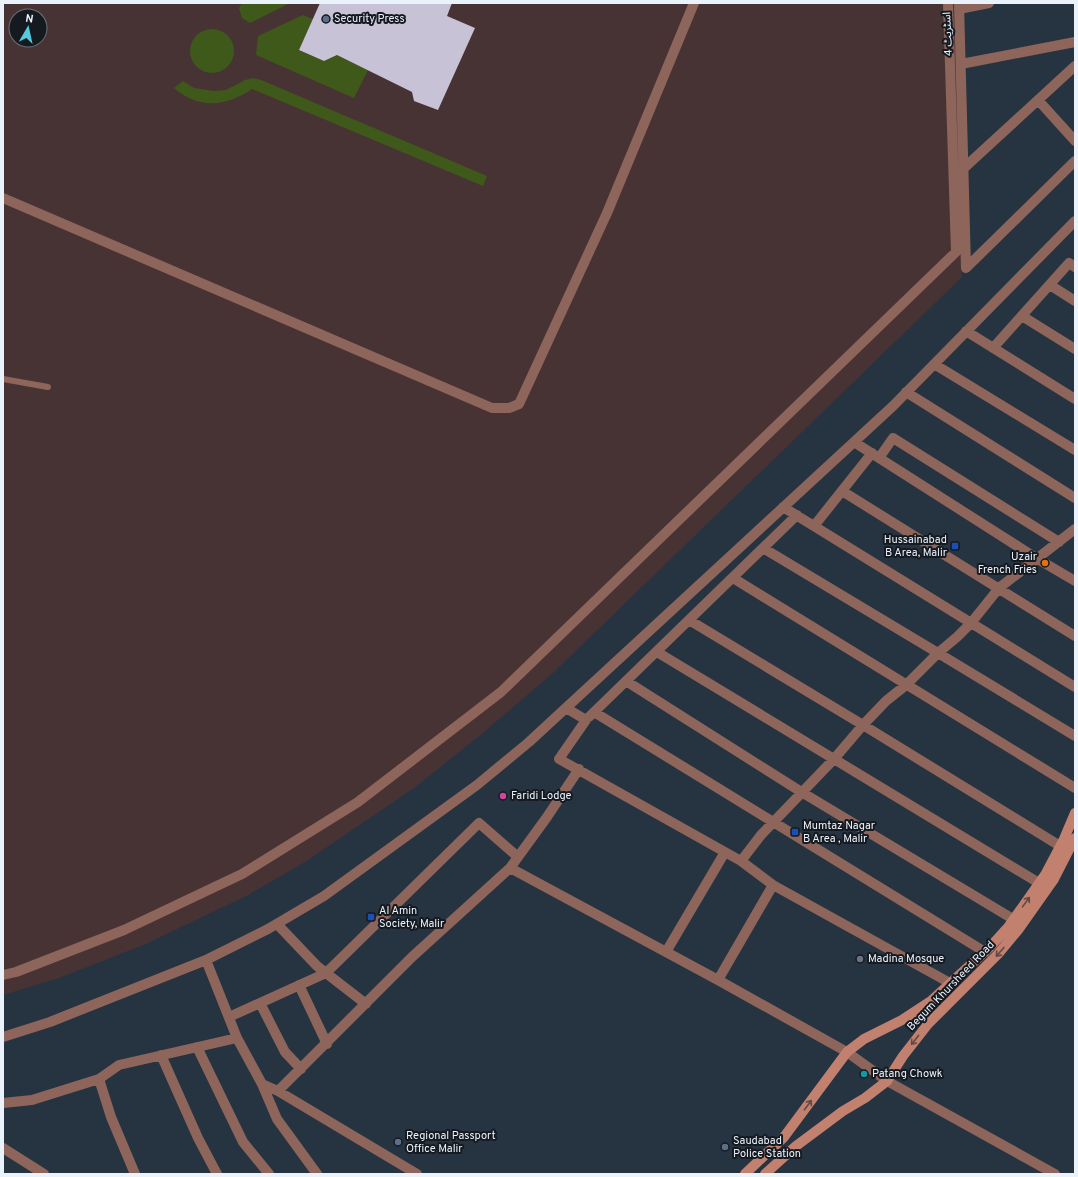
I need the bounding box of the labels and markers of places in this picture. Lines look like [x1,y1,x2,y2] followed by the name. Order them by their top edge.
[334,12,405,26] place label: Security Press
[321,14,331,24] marker: Security Press
[884,533,948,560] place label: Hussainabad B Area, Malir
[950,541,960,551] marker: Hussainabad B Area, Malir
[978,550,1038,577] place label: Uzair French Fries
[1040,558,1050,568] marker: Uzair French Fries
[511,789,572,803] place label: Faridi Lodge
[498,791,508,801] marker: Faridi Lodge
[803,819,876,846] place label: Mumtaz Nagar B Area , Malir
[790,827,800,837] marker: Mumtaz Nagar B Area , Malir
[379,904,445,931] place label: Al Amin Society, Malir
[366,912,376,922] marker: Al Amin Society, Malir
[868,952,944,966] place label: Madina Mosque
[855,954,865,964] marker: Madina Mosque
[872,1067,943,1081] place label: Patang Chowk
[859,1069,869,1079] marker: Patang Chowk
[406,1129,496,1156] place label: Regional Passport Office Malir
[733,1134,801,1161] place label: Saudabad Police Station
[393,1137,403,1147] marker: Regional Passport Office Malir
[720,1142,730,1152] marker: Saudabad Police Station

